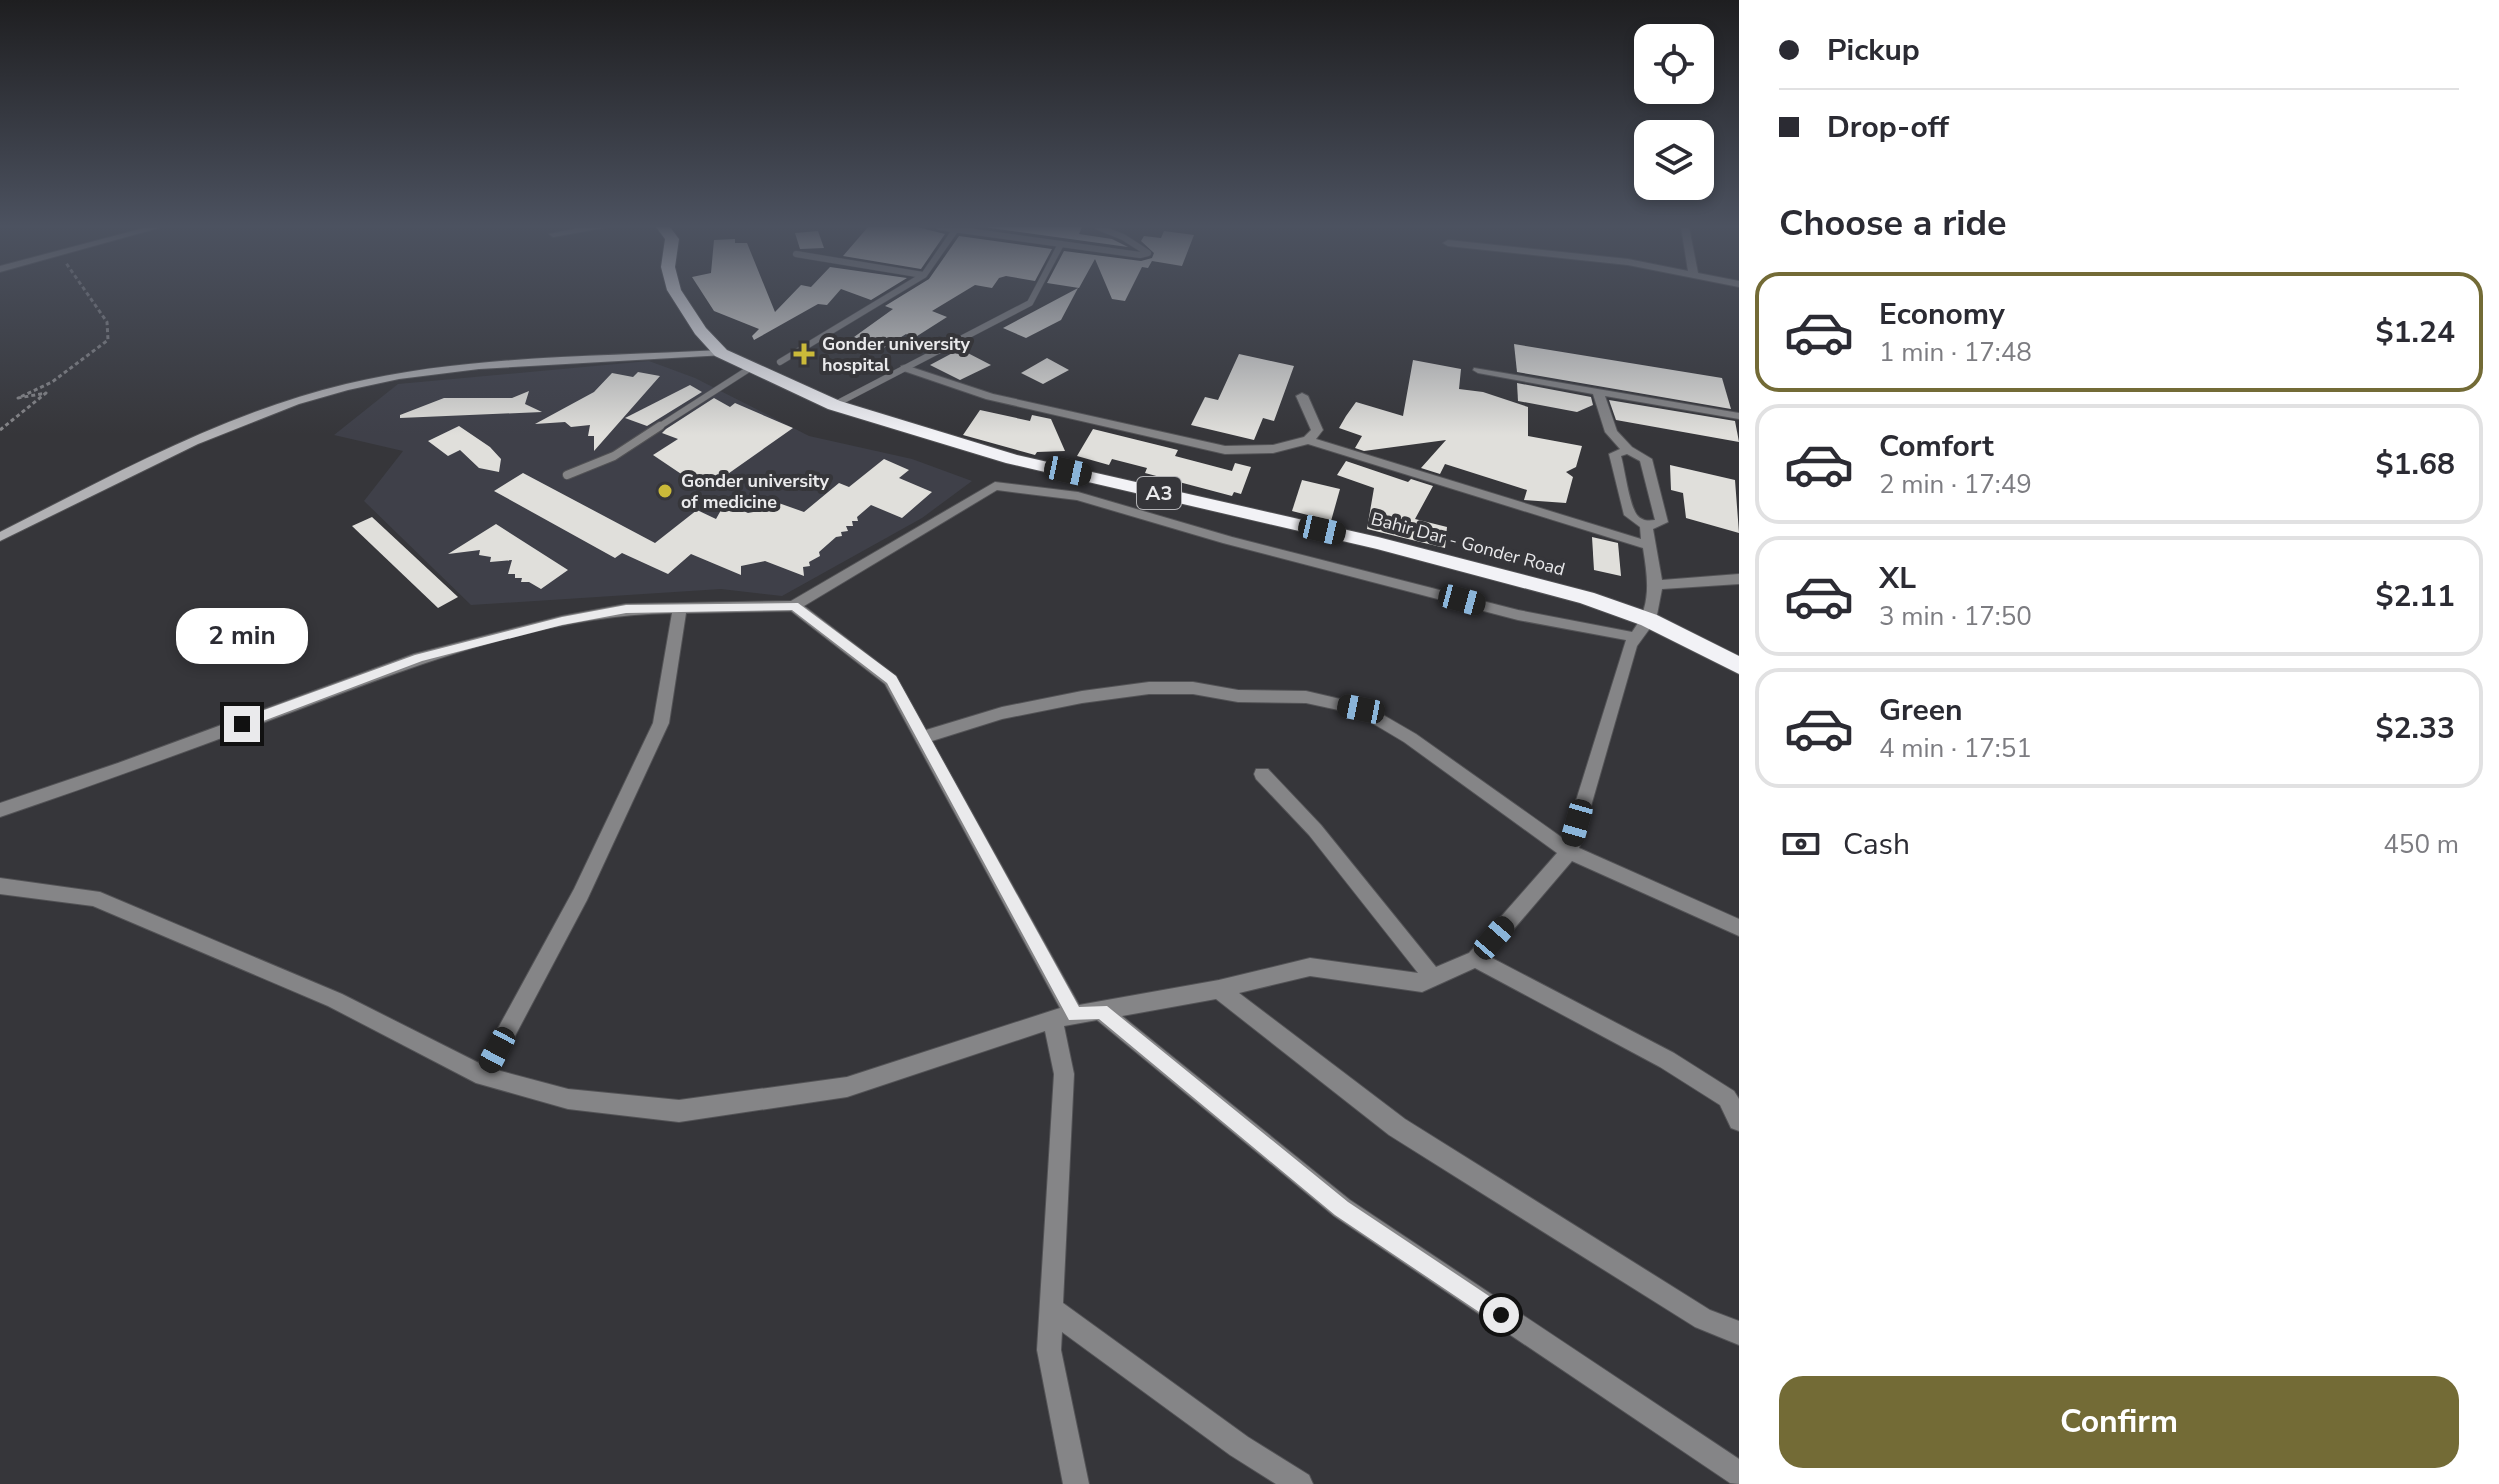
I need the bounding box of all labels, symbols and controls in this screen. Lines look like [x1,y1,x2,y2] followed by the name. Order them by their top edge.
[1634,24,1714,200] map controls
[1634,24,1714,104] button: locate
[1827,30,1920,71] text: Pickup
[1827,107,1949,148] text: Drop-off
[1634,120,1714,200] button: layers
[1779,199,2007,248] text: Choose a ride
[1879,294,2005,335] text: Economy
[1783,296,1855,368] icon: car
[2376,312,2455,353] text: $1.24
[822,332,971,377] place label: Gonder university hospital
[1879,335,2032,370] text: 1 min · 17:48
[793,343,815,365] marker: Gonder university hospital
[1879,426,1994,467] text: Comfort
[1783,428,1855,500] icon: car
[2376,444,2455,485] text: $1.68
[1042,454,1094,488] car
[1879,467,2032,502] text: 2 min · 17:49
[681,469,830,514] place label: Gonder university of medicine
[1137,477,1181,509] road number: A3
[656,482,674,500] marker: Gonder university of medicine
[1368,507,1568,581] street label: Bahir Dar - Gonder Road
[1296,513,1348,547] car
[1879,558,1916,599] text: XL
[1783,560,1855,632] icon: car
[2376,576,2455,617] text: $2.11
[1436,582,1488,618] car
[1879,599,2032,634] text: 3 min · 17:50
[176,608,308,664] callout: 2 min
[208,618,276,653] text: 2 min
[1879,690,1963,731] text: Green
[1783,692,1855,764] icon: car
[1335,693,1387,725] car
[224,706,260,742] route end
[2376,708,2455,749] text: $2.33
[1879,731,2032,766] text: 4 min · 17:51
[1559,797,1595,849] car
[1779,822,1823,866] icon: cash
[1843,824,1910,865] text: Cash
[2383,827,2459,862] text: 450 m
[1469,912,1519,964] car
[475,1023,519,1077] car
[1483,1297,1519,1333] route start
[1779,1376,2459,1468] button: Confirm

